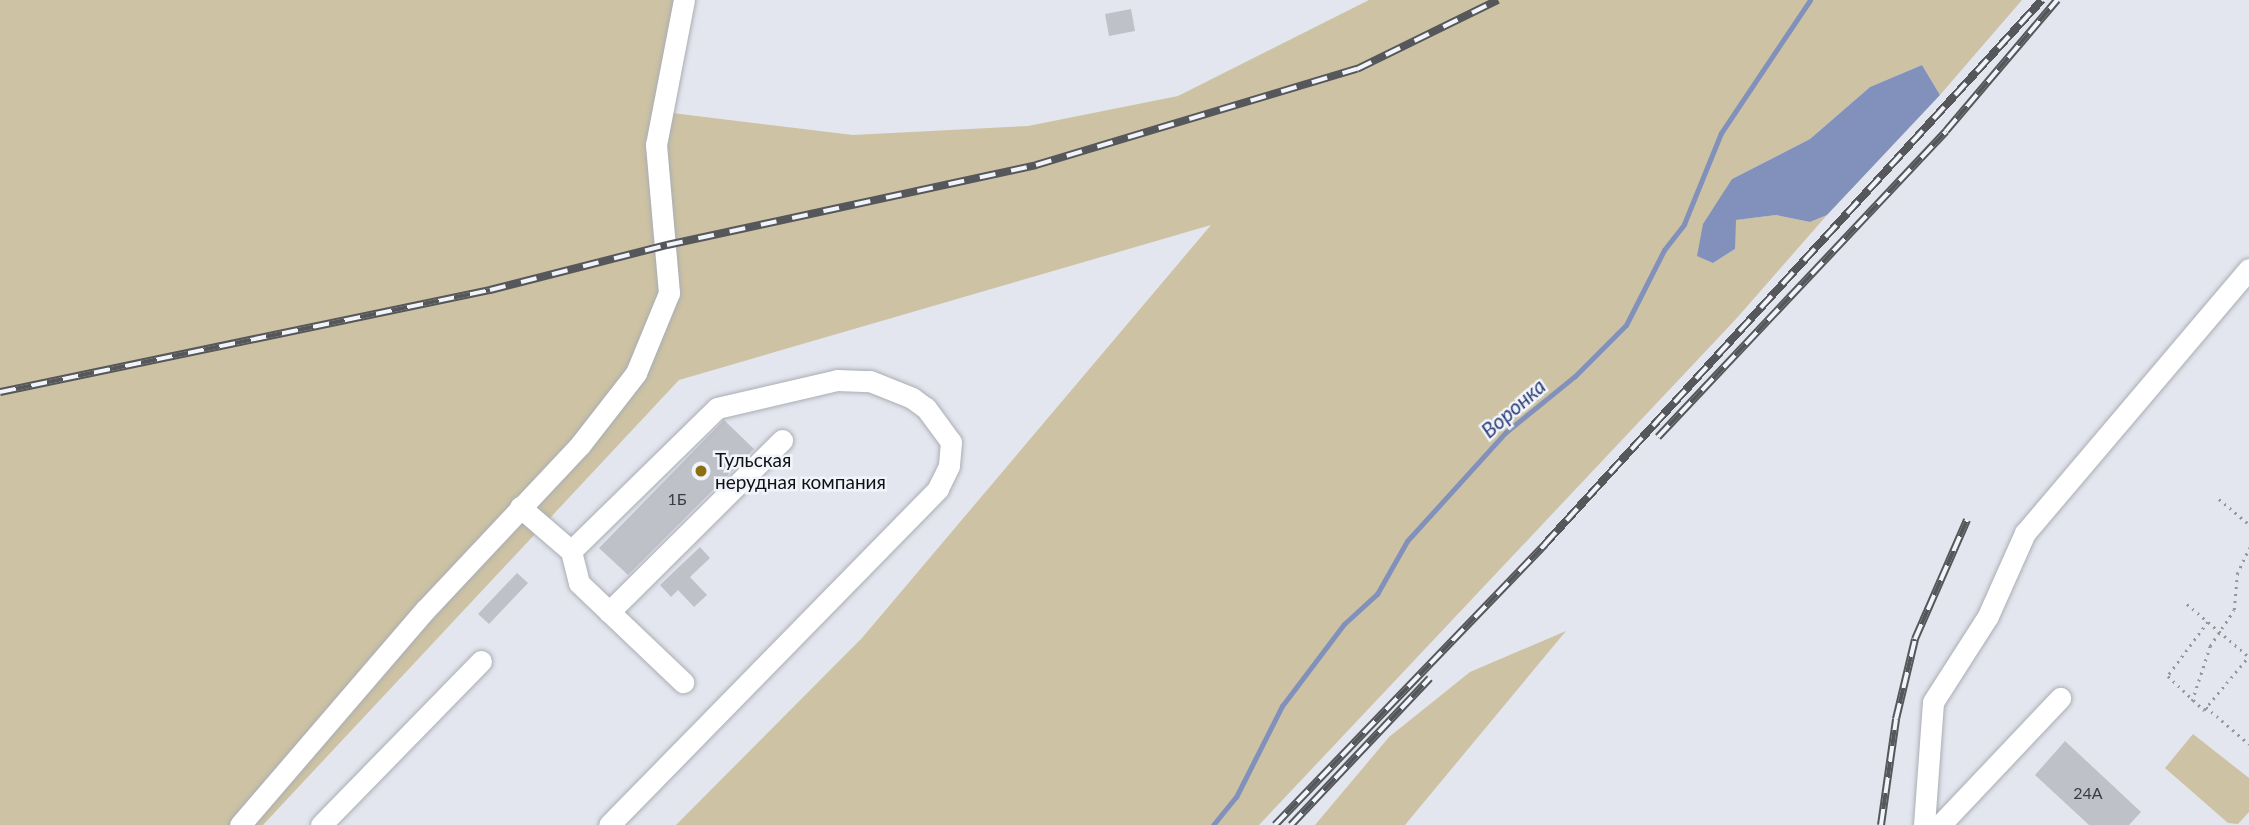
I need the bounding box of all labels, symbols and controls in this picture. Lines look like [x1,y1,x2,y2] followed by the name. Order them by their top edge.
[1476,373,1550,443] water label: Воронка
[715,449,886,493] place label: Тульская нерудная компания
[693,463,709,479] marker: Тульская нерудная компания
[667,489,687,509] house number: 1Б
[2073,783,2103,803] house number: 24А

